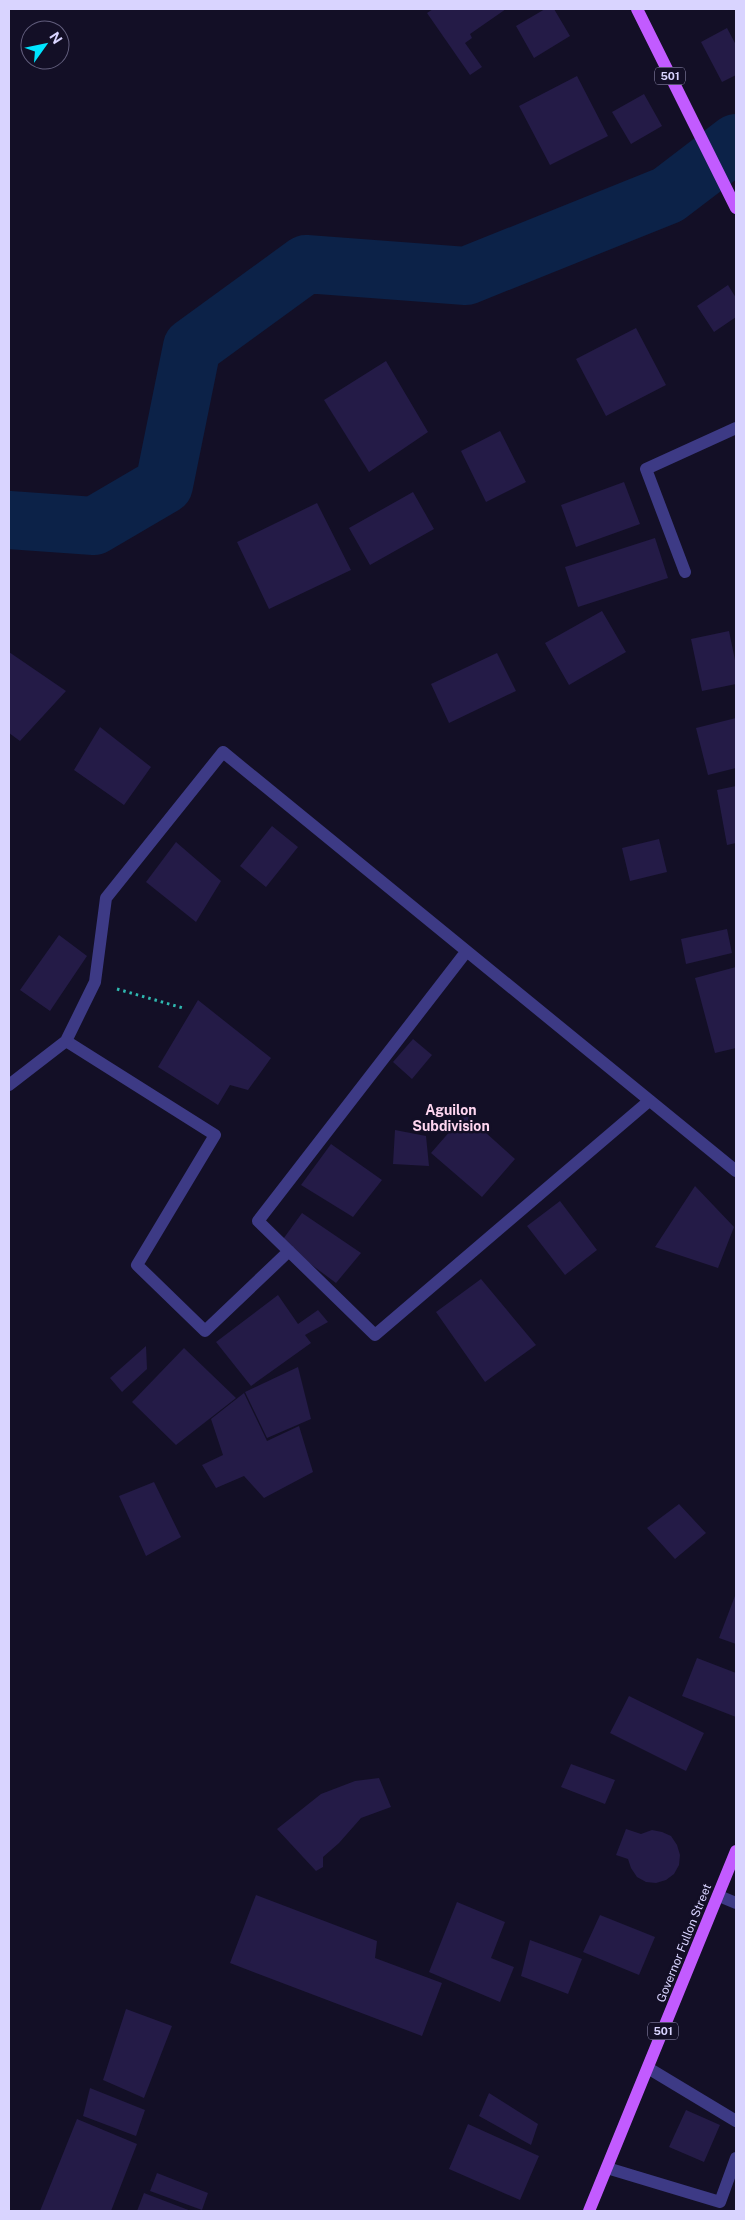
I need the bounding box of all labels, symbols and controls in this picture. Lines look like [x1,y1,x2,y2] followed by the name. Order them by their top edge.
[20,20,70,70] north arrow
[46,29,66,47] text: N
[655,68,685,84] road number: 501
[412,1102,490,1134] district label: Aguilon Subdivision
[654,1881,714,2004] street label: Governor Fullon Street
[648,2022,678,2040] road number: 501

